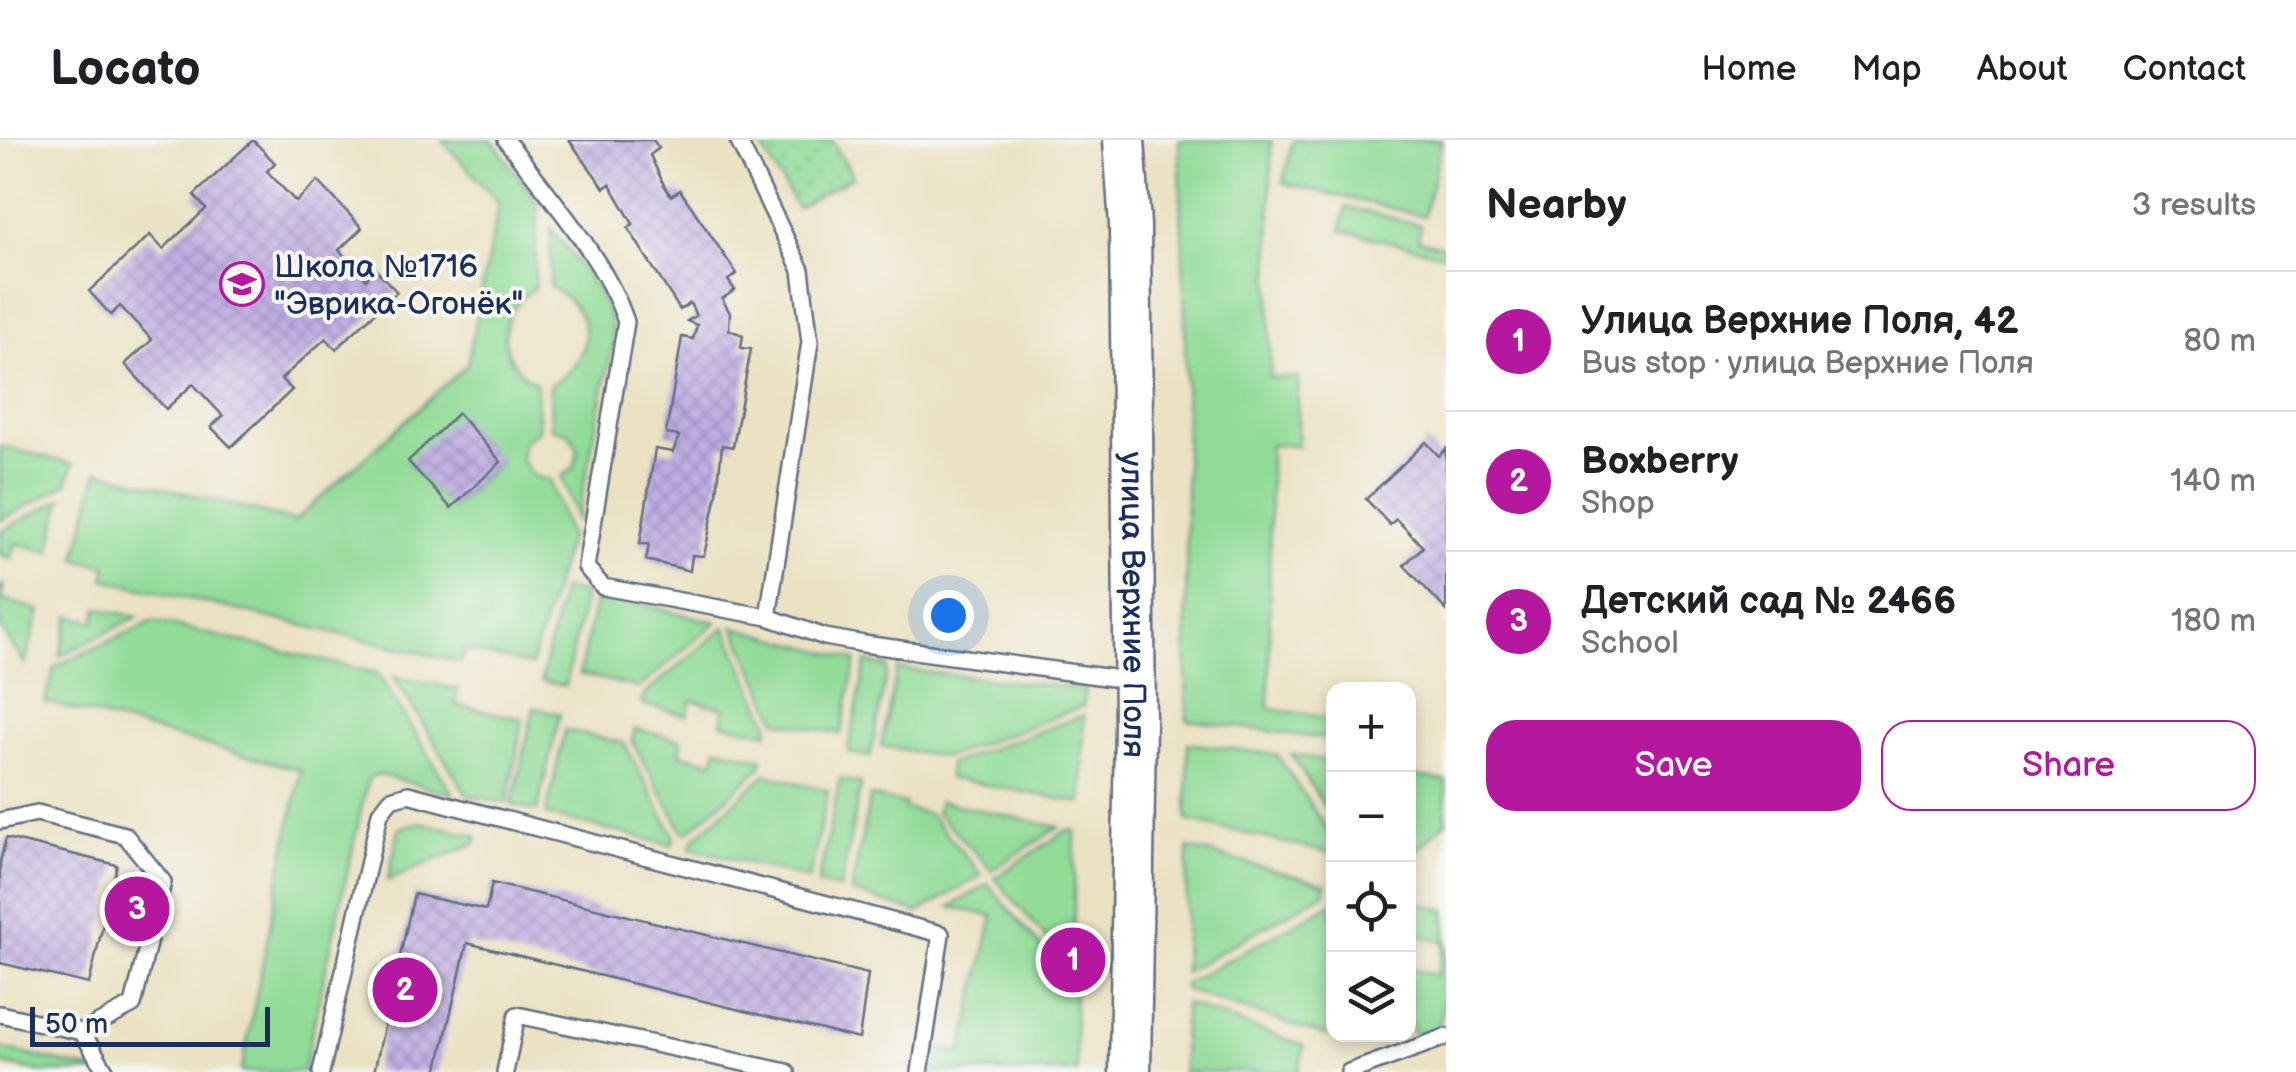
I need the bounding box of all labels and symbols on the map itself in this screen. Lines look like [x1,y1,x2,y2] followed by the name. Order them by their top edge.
[274,248,523,324] place label: Школа №1716 "Эврика-Огонёк"
[219,261,265,307] school or university icon: Школа №1716 "Эврика-Огонёк"
[1111,451,1153,758] street label: улица Верхние Поля
[923,590,974,641] your location
[104,872,170,946] pin: 3
[1040,922,1106,998] pin: 1
[372,952,438,1028] pin: 2
[30,1002,270,1046] scale bar

